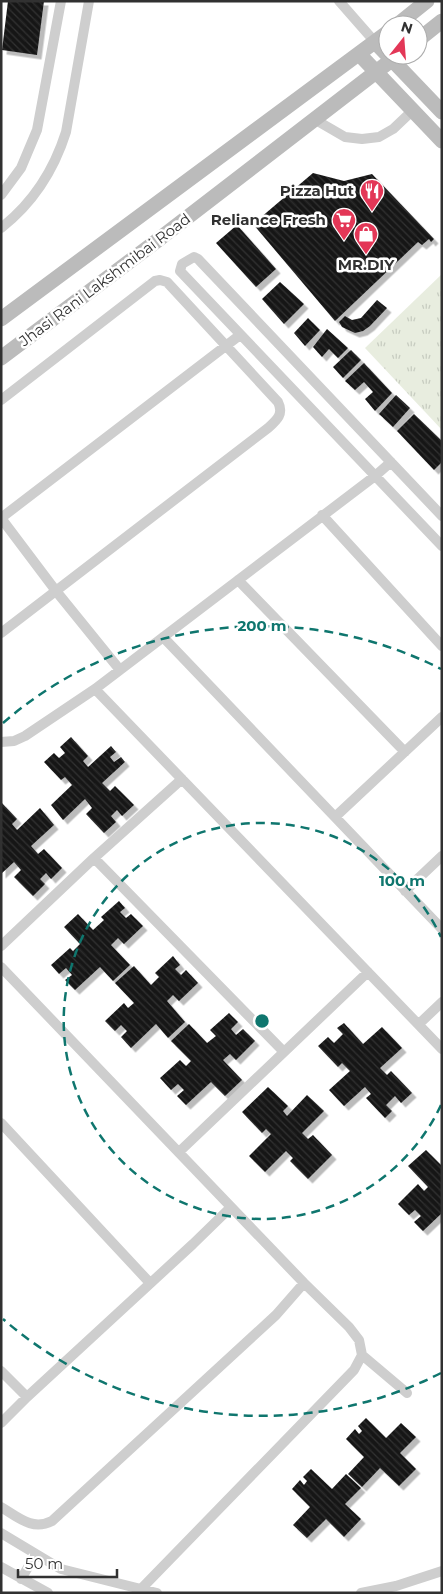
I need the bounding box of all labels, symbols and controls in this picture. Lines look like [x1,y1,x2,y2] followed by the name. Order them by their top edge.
[378,15,428,65] north arrow
[399,17,415,38] text: N
[359,178,385,212] restaurant icon: Pizza Hut
[280,181,354,200] place label: Pizza Hut
[331,207,357,241] supermarket icon: Reliance Fresh
[15,209,194,351] street label: Jhasi Rani Lakshmibai Road
[211,210,326,229] place label: Reliance Fresh
[353,221,379,255] shop icon: MR.DIY
[338,255,395,274] place label: MR.DIY
[237,616,287,635] text: 200 m
[379,871,425,890] text: 100 m
[253,1012,271,1030] centre of rings
[18,1546,116,1578] scale bar
[25,1554,63,1573] text: 50 m

